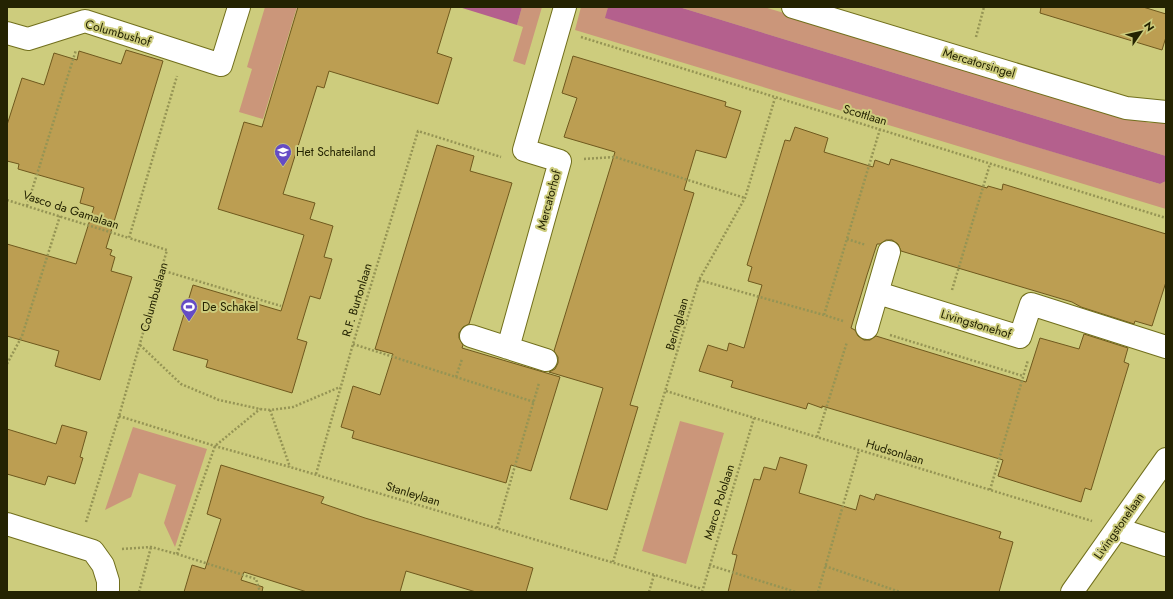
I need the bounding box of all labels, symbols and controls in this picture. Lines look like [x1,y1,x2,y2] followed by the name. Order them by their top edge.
[1121,12,1161,52] north arrow
[83,15,153,51] street label: Columbushof
[1140,18,1158,35] text: N
[941,43,1017,83] street label: Mercatorsingel
[841,100,889,130] street label: Scottlaan
[273,142,293,167] school or university icon: Het Schateiland
[296,143,375,161] place label: Het Schateiland
[532,168,566,232] street label: Mercatorhof
[21,186,121,234] street label: Vasco da Gamalaan
[135,260,173,334] street label: Columbuslaan
[337,261,377,339] street label: R.F. Burtonlaan
[661,296,693,352] street label: Beringlaan
[179,297,199,322] sports icon: De Schakel
[202,298,258,316] place label: De Schakel
[938,305,1014,343] street label: Livingstonehof
[864,435,926,469] street label: Hudsonlaan
[699,462,739,542] street label: Marco Pololaan
[384,477,442,511] street label: Stanleylaan
[1089,489,1149,563] street label: Livingstonelaan

